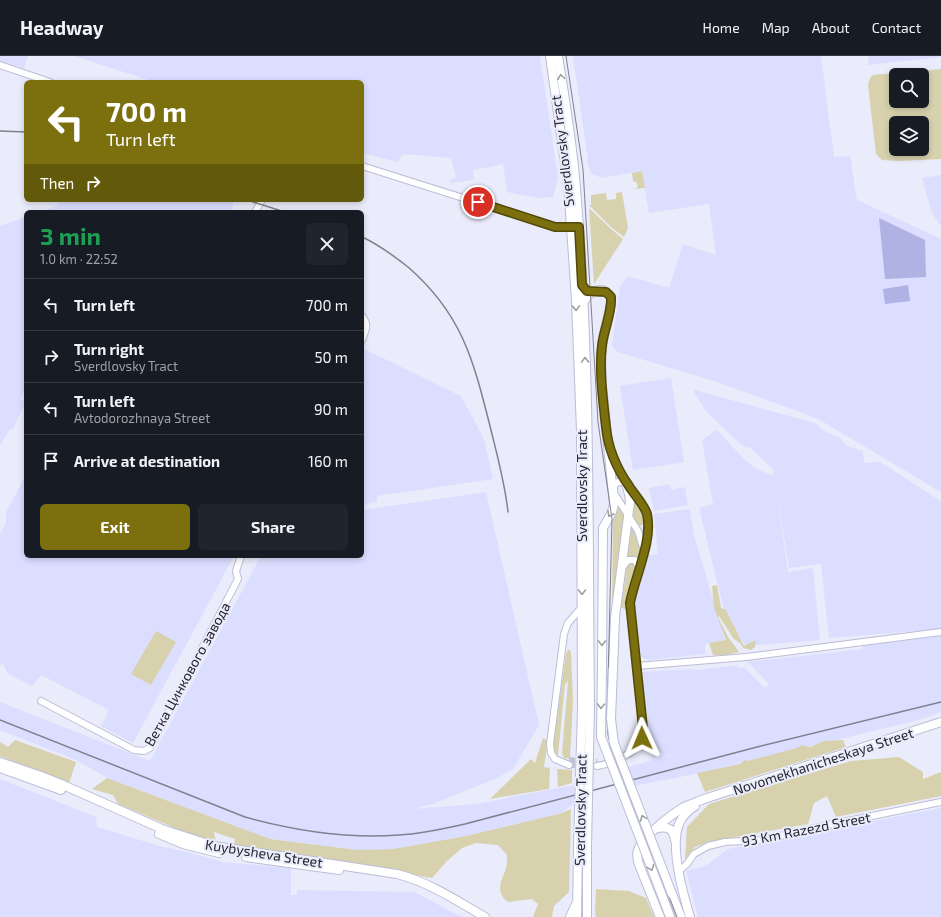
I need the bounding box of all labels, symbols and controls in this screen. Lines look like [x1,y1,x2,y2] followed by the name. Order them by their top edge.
[20,16,104,39] text: Headway
[703,19,740,36] text: Home
[762,19,790,36] text: Map
[812,19,850,36] text: About
[872,19,921,36] text: Contact
[889,68,929,156] map controls
[889,68,929,108] button: search
[557,74,566,80] one-way arrow
[106,94,187,128] text: 700 m
[547,94,577,208] street label: Sverdlovsky Tract
[40,96,92,148] icon: left
[889,116,929,156] button: layers
[106,128,176,150] text: Turn left
[82,172,104,194] icon: right
[40,174,74,192] text: Then
[461,185,495,219] pin
[467,191,489,213] icon: arrive
[40,221,101,250] text: 3 min
[306,223,348,265] button: close
[40,251,118,267] text: 1.0 km · 22:52
[40,294,62,316] icon: left
[74,296,135,314] text: Turn left
[306,296,348,314] text: 700 m
[572,305,580,311] one-way arrow
[74,340,144,358] text: Turn right
[40,346,62,368] icon: right
[314,348,348,366] text: 50 m
[581,356,590,363] one-way arrow
[74,358,178,374] text: Sverdlovsky Tract
[74,392,135,410] text: Turn left
[40,398,62,420] icon: left
[314,400,348,418] text: 90 m
[74,410,210,426] text: Avtodorozhnaya Street
[573,430,590,542] street label: Sverdlovsky Tract
[40,450,62,472] icon: arrive
[74,452,220,470] text: Arrive at destination
[308,452,348,470] text: 160 m
[40,504,190,550] button: Exit
[198,504,348,550] button: Share
[607,510,614,517] one-way arrow
[578,589,586,595] one-way arrow
[140,599,234,749] street label: Ветка Цинкового завода
[598,640,606,646] one-way arrow
[597,703,605,709] one-way arrow
[621,717,663,759] position arrow
[731,724,915,798] street label: Novomekhanicheskaya Street
[571,754,589,866] street label: Sverdlovsky Tract
[740,808,872,850] street label: 93 Km Razezd Street
[640,814,648,821] one-way arrow
[204,835,324,871] street label: Kuybysheva Street
[647,865,655,872] one-way arrow

